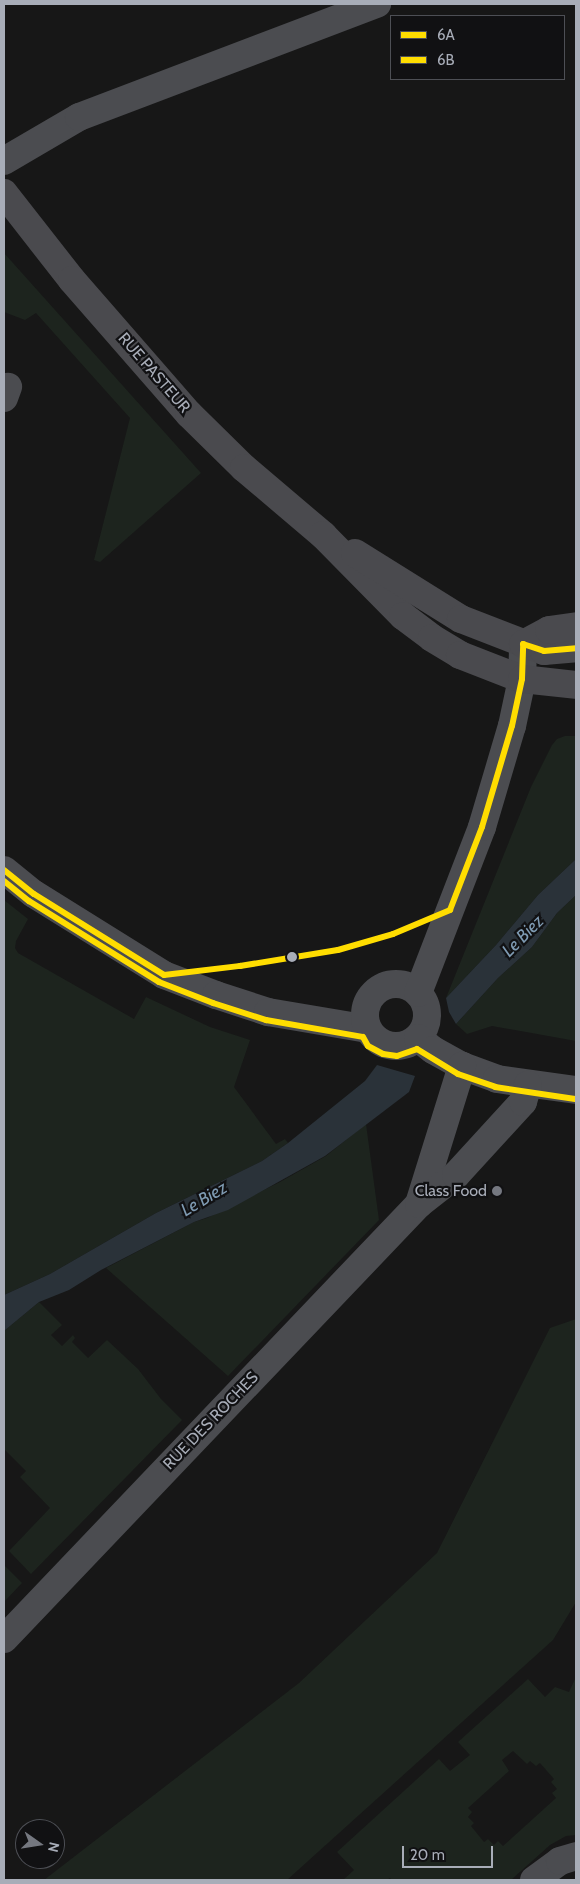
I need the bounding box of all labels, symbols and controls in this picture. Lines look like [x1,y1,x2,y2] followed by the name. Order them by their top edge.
[390,15,565,80] legend
[437,26,455,44] text: 6A
[437,51,454,69] text: 6B
[114,329,194,417] street label: RUE PASTEUR
[498,911,548,961] water label: Le Biez
[287,952,297,962] unlabelled marker
[177,1177,231,1221] water label: Le Biez
[415,1181,487,1201] place label: Class Food
[491,1185,503,1197] marker: Class Food
[159,1368,263,1474] street label: RUE DES ROCHES
[15,1819,65,1869] north arrow
[405,1836,496,1868] scale bar
[44,1840,64,1854] text: N
[410,1846,445,1864] text: 20 m

